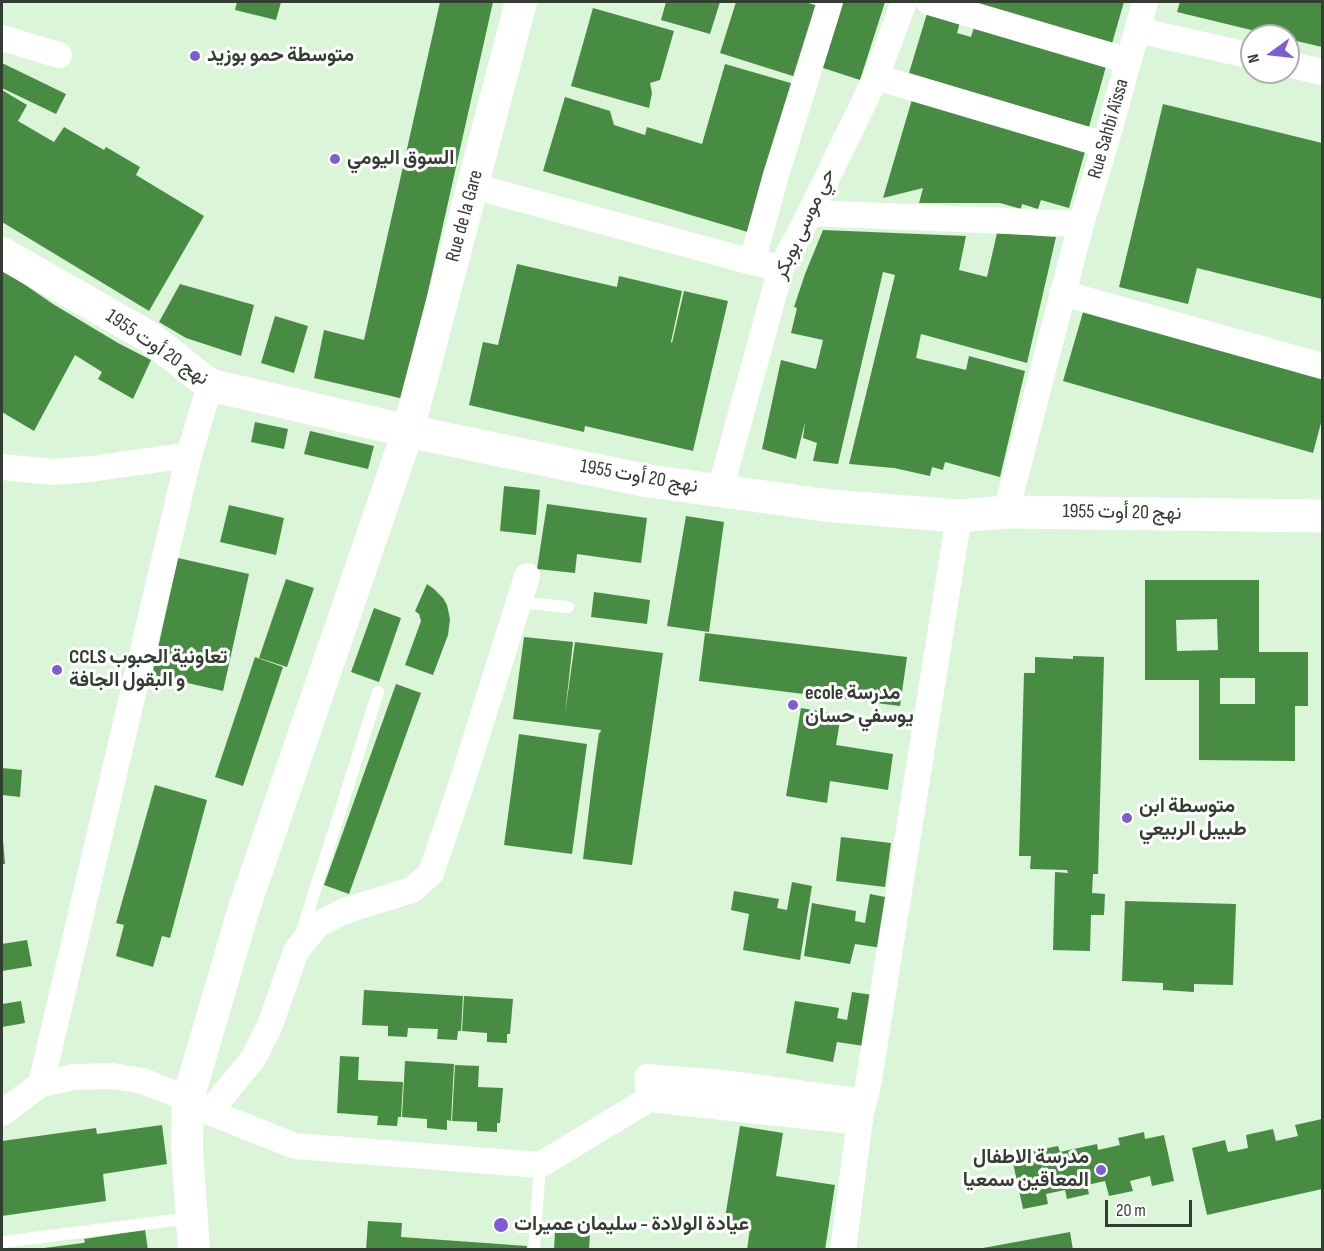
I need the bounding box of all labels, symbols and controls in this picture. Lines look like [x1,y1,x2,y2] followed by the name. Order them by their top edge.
[1240,24,1300,84] north arrow
[207,44,354,68] place label: متوسطة حمو بوزيد
[188,49,202,63] marker: متوسطة حمو بوزيد
[1244,52,1264,65] text: N
[1083,76,1135,182] street label: Rue Sahbi Aïssa
[347,147,454,171] place label: السوق اليومي
[328,152,342,166] marker: السوق اليومي
[769,165,841,283] street label: حي موسى بوبكر
[441,167,489,265] street label: Rue de la Gare
[101,305,213,391] street label: نهج 20 أوت 1955
[578,455,700,499] street label: نهج 20 أوت 1955
[1062,500,1182,526] street label: نهج 20 أوت 1955
[69,646,228,693] place label: CCLS تعاونية الحبوب و البقول الجافة
[50,663,64,677] marker: CCLS تعاونية الحبوب و البقول الجافة
[805,682,914,729] place label: ecole مدرسة يوسفي حسان
[786,698,800,712] marker: ecole مدرسة يوسفي حسان
[1139,795,1247,842] place label: متوسطة ابن طبيبل الربيعي
[1120,811,1134,825] marker: متوسطة ابن طبيبل الربيعي
[963,1146,1089,1193] place label: مدرسة الاطفال المعاقين سمعيا
[1094,1163,1108,1177] marker: مدرسة الاطفال المعاقين سمعيا
[1108,1188,1195,1226] scale bar
[1116,1200,1146,1221] text: 20 m
[514,1213,749,1237] place label: عيادة الولادة - سليمان عميرات
[492,1216,510,1234] marker: عيادة الولادة - سليمان عميرات

